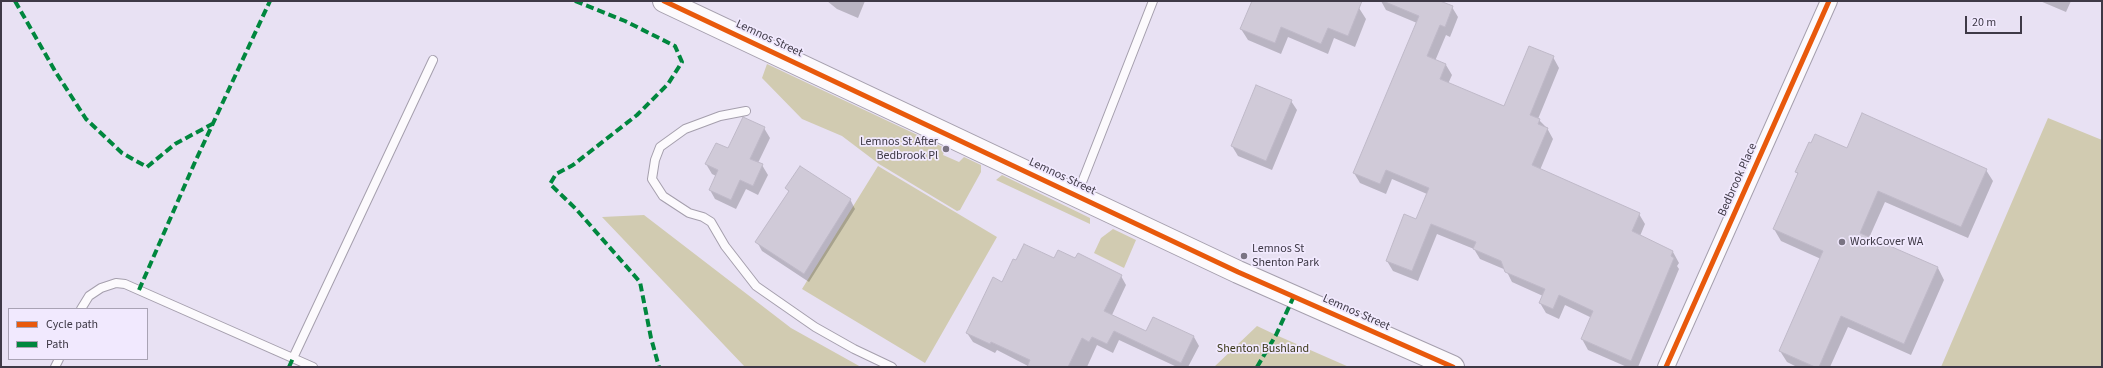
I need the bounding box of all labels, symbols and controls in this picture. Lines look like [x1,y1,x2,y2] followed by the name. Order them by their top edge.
[1967,8,2024,34] scale bar
[1972,14,1996,31] text: 20 m
[733,17,805,61] street label: Lemnos Street
[860,135,938,163] place label: Lemnos St After Bedbrook Pl
[1715,141,1761,219] street label: Bedbrook Place
[941,144,951,154] marker: Lemnos St After Bedbrook Pl
[1026,155,1098,199] street label: Lemnos Street
[1850,235,1923,249] place label: WorkCover WA
[1837,237,1847,247] marker: WorkCover WA
[1252,242,1319,270] place label: Lemnos St Shenton Park
[1239,251,1249,261] marker: Lemnos St Shenton Park
[1320,292,1392,334] street label: Lemnos Street
[8,308,148,360] legend
[46,316,98,333] text: Cycle path
[46,336,69,353] text: Path
[1217,342,1309,356] park label: Shenton Bushland

